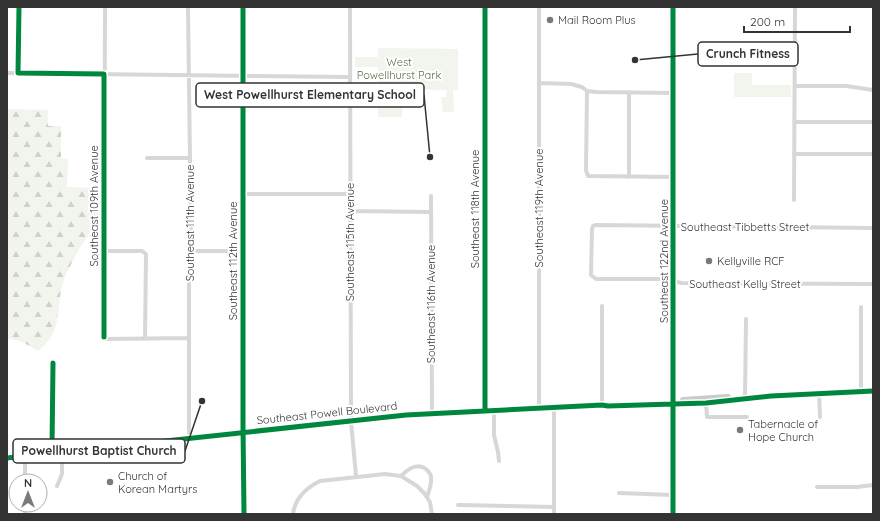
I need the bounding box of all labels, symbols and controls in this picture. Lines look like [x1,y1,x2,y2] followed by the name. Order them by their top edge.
[744,8,850,34] scale bar
[558,13,636,27] place label: Mail Room Plus
[750,14,785,29] text: 200 m
[545,15,555,25] marker: Mail Room Plus
[698,42,798,66] callout: Crunch Fitness
[706,46,790,61] text: Crunch Fitness
[357,55,441,82] park label: West Powellhurst Park
[196,83,424,107] callout: West Powellhurst Elementary School
[204,87,416,102] text: West Powellhurst Elementary School
[87,145,101,267] street label: Southeast 109th Avenue
[532,149,546,267] street label: Southeast 119th Avenue
[468,150,482,268] street label: Southeast 118th Avenue
[183,165,197,281] street label: Southeast 111th Avenue
[343,183,357,301] street label: Southeast 115th Avenue
[657,199,671,323] street label: Southeast 122nd Avenue
[226,202,240,320] street label: Southeast 112th Avenue
[681,220,809,234] street label: Southeast Tibbetts Street
[424,245,438,363] street label: Southeast 116th Avenue
[717,254,785,268] place label: Kellyville RCF
[704,256,714,266] marker: Kellyville RCF
[689,277,801,291] street label: Southeast Kelly Street
[256,399,398,427] street label: Southeast Powell Boulevard
[748,417,818,444] place label: Tabernacle of Hope Church
[735,425,745,435] marker: Tabernacle of Hope Church
[13,439,185,463] callout: Powellhurst Baptist Church
[21,443,177,458] text: Powellhurst Baptist Church
[118,469,198,496] place label: Church of Korean Martyrs
[8,473,48,513] north arrow
[24,476,32,490] text: N
[105,477,115,487] marker: Church of Korean Martyrs

